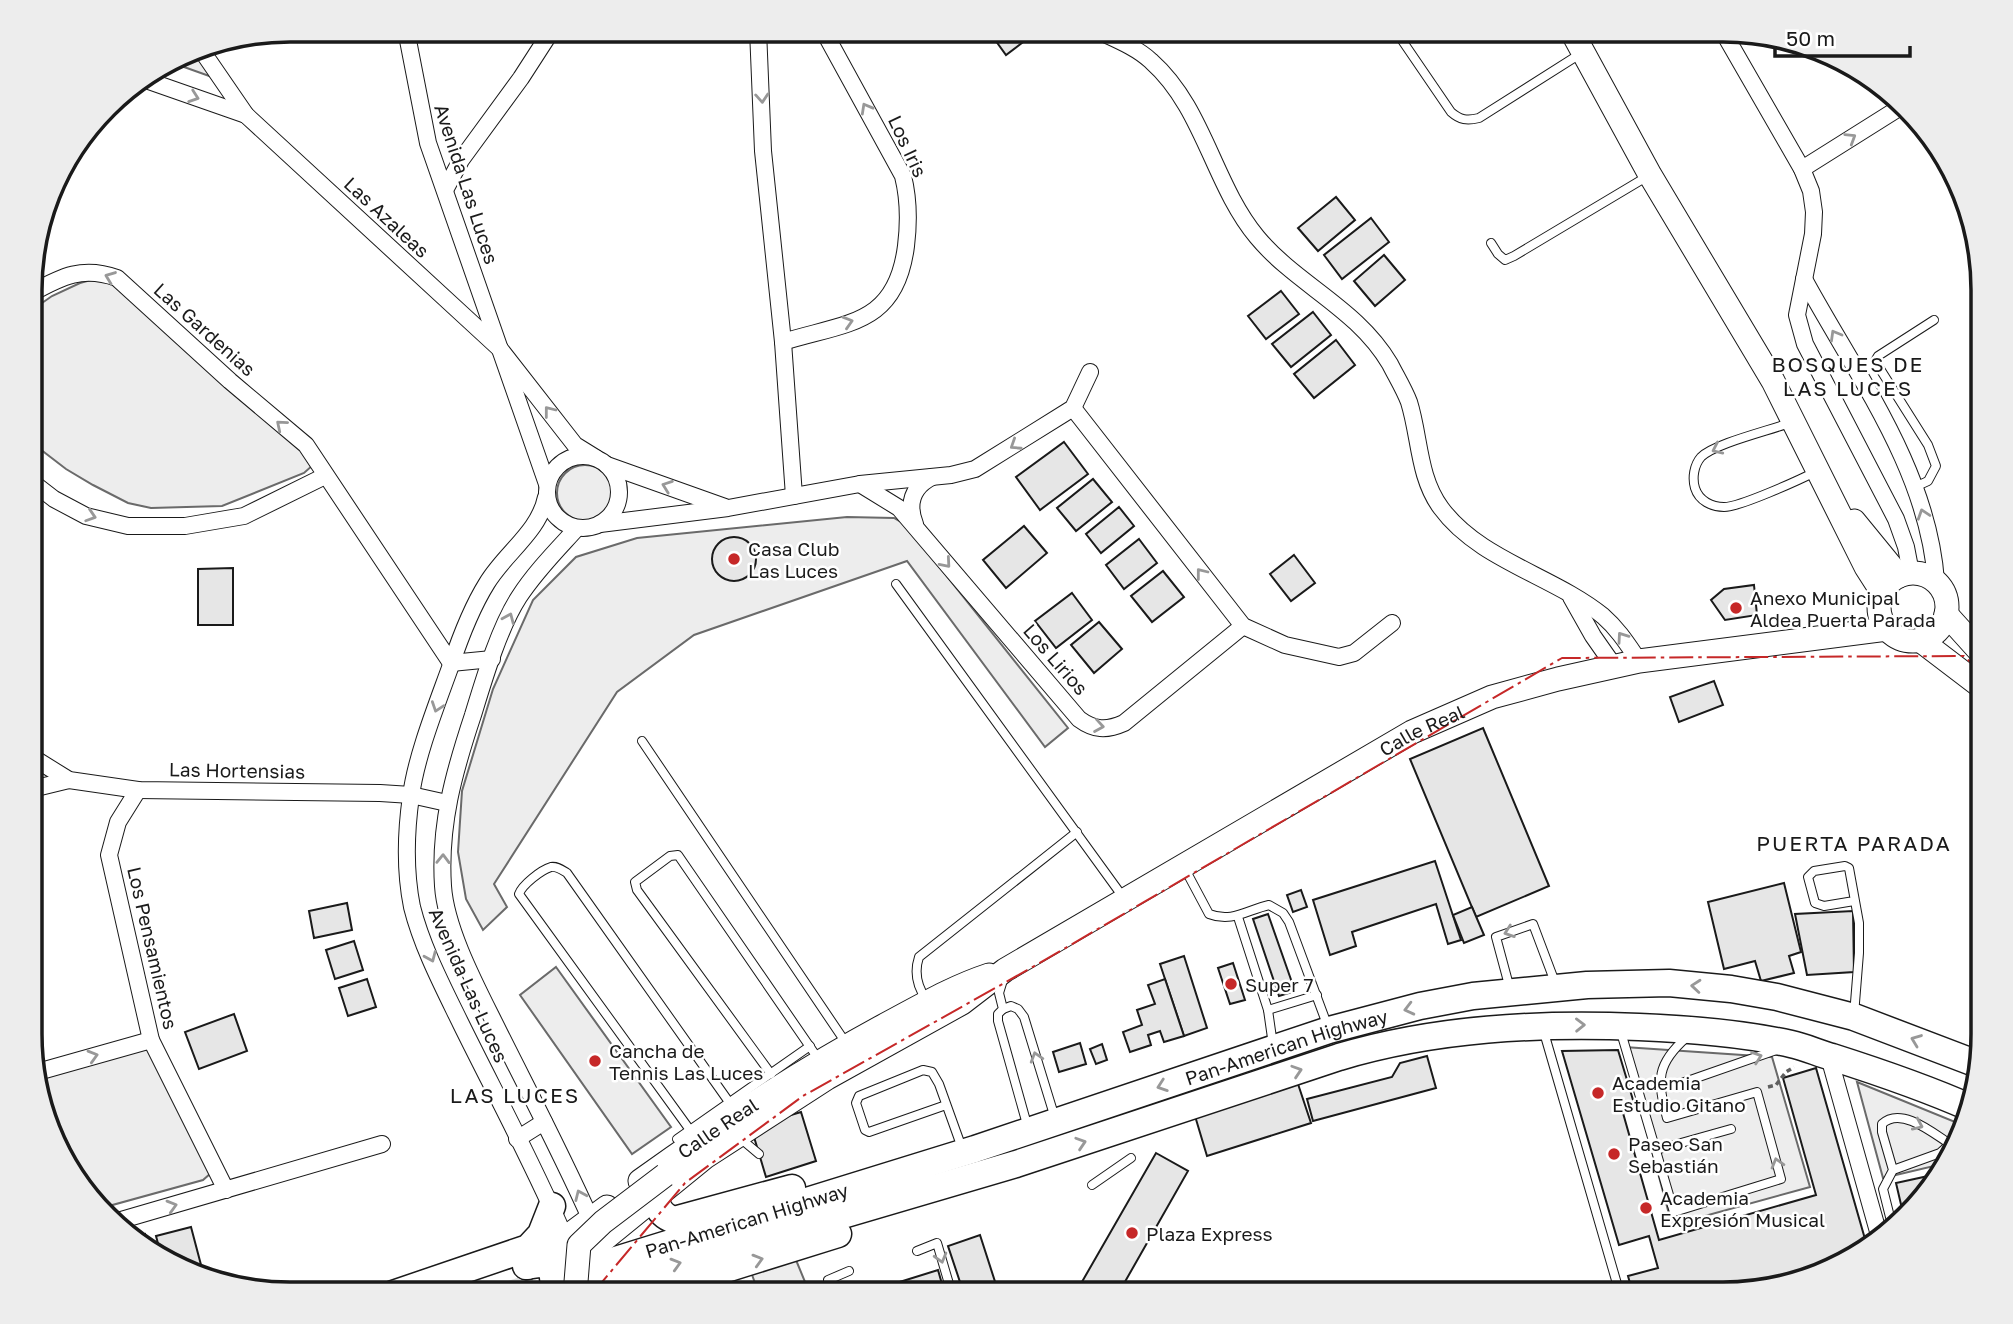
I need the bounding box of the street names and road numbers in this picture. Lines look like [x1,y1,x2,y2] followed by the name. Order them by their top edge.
[430,101,504,267] street label: Avenida Las Luces
[884,112,932,180] street label: Los Iris
[340,172,434,262] street label: Las Azaleas
[150,278,260,380] street label: Las Gardenias
[1019,619,1093,699] street label: Los Lirios
[1375,699,1468,760] street label: Calle Real
[169,757,305,783] street label: Las Hortensias
[123,864,183,1032] street label: Los Pensamientos
[425,904,513,1066] street label: Avenida Las Luces
[1182,1003,1390,1089] street label: Pan-American Highway
[673,1092,762,1163] street label: Calle Real
[642,1177,851,1262] street label: Pan-American Highway

